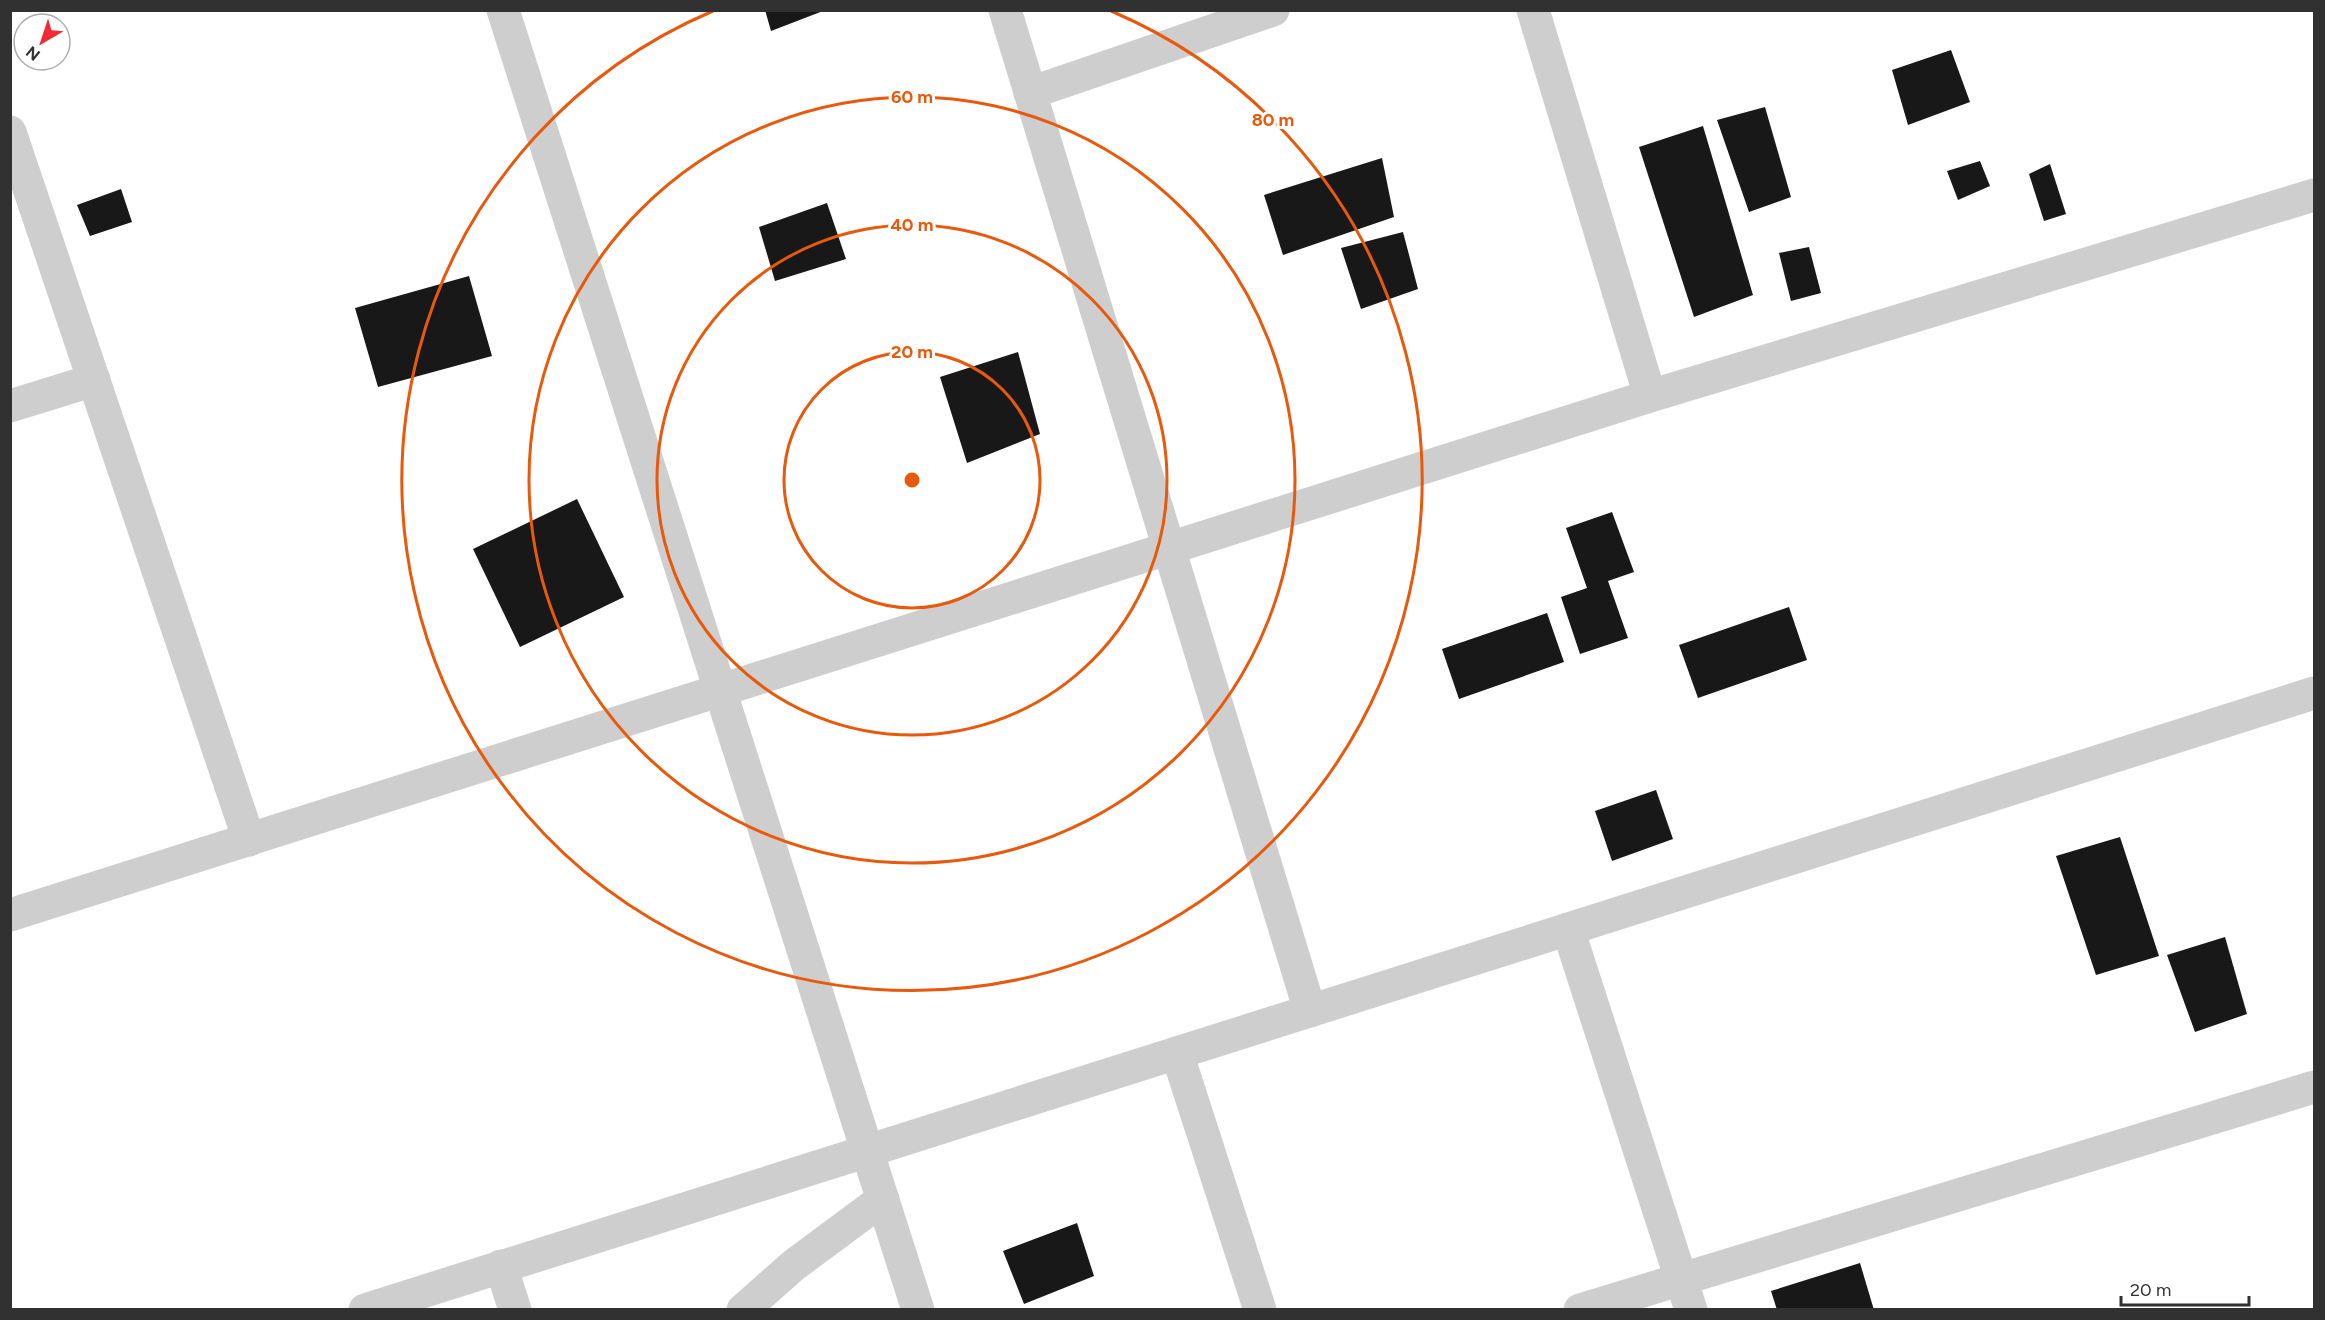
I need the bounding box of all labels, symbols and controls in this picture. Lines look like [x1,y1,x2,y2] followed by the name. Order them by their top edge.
[12,12,72,72] north arrow
[22,42,44,65] text: N
[891,86,933,108] text: 60 m
[1252,109,1294,131] text: 80 m
[890,214,934,236] text: 40 m
[891,341,933,363] text: 20 m
[902,470,922,490] centre of rings
[2121,1269,2248,1307] scale bar
[2130,1279,2171,1301] text: 20 m

